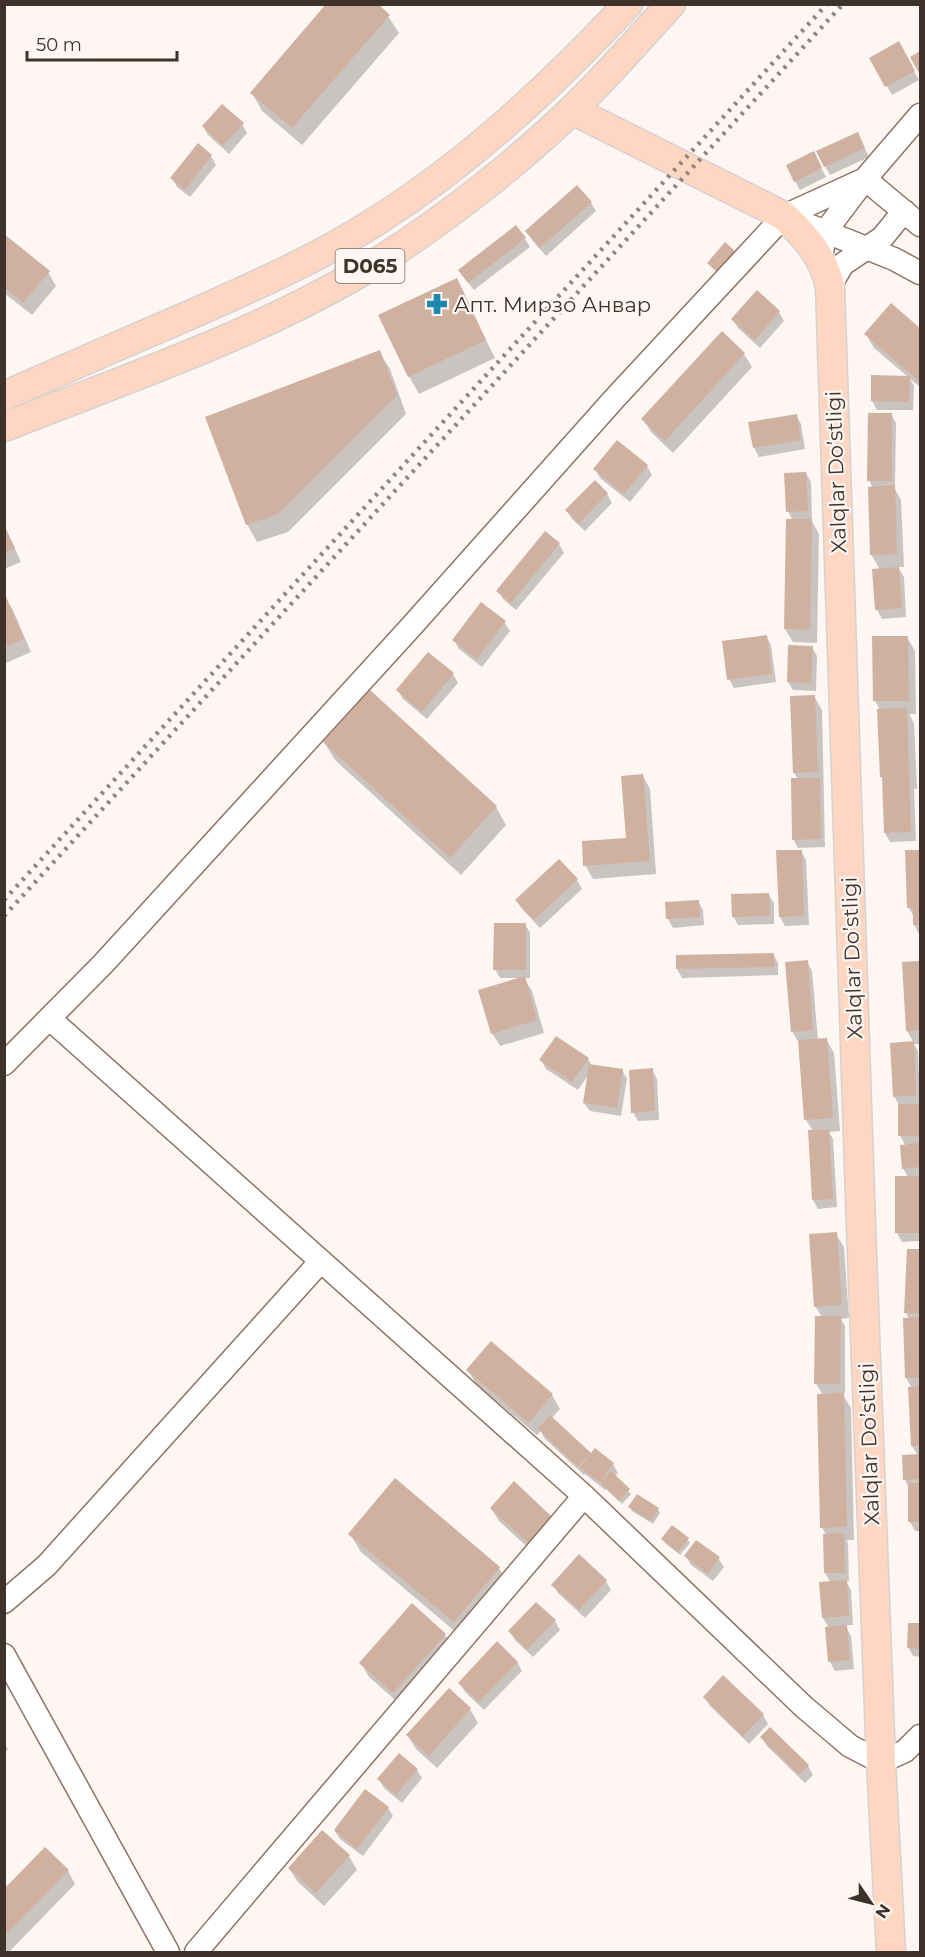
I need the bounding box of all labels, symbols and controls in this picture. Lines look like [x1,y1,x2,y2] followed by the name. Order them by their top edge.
[27,24,177,62] scale bar
[36,34,82,56] text: 50 m
[336,249,404,283] road number: D065
[425,292,449,316] pharmacy icon: Апт. Мирзо Анвар
[454,292,651,317] place label: Апт. Мирзо Анвар
[821,390,851,554] street label: Xalqlar Do’stligi
[837,876,867,1040] street label: Xalqlar Do’stligi
[854,1362,884,1526] street label: Xalqlar Do’stligi
[841,1873,901,1933] north arrow
[871,1901,894,1922] text: N

